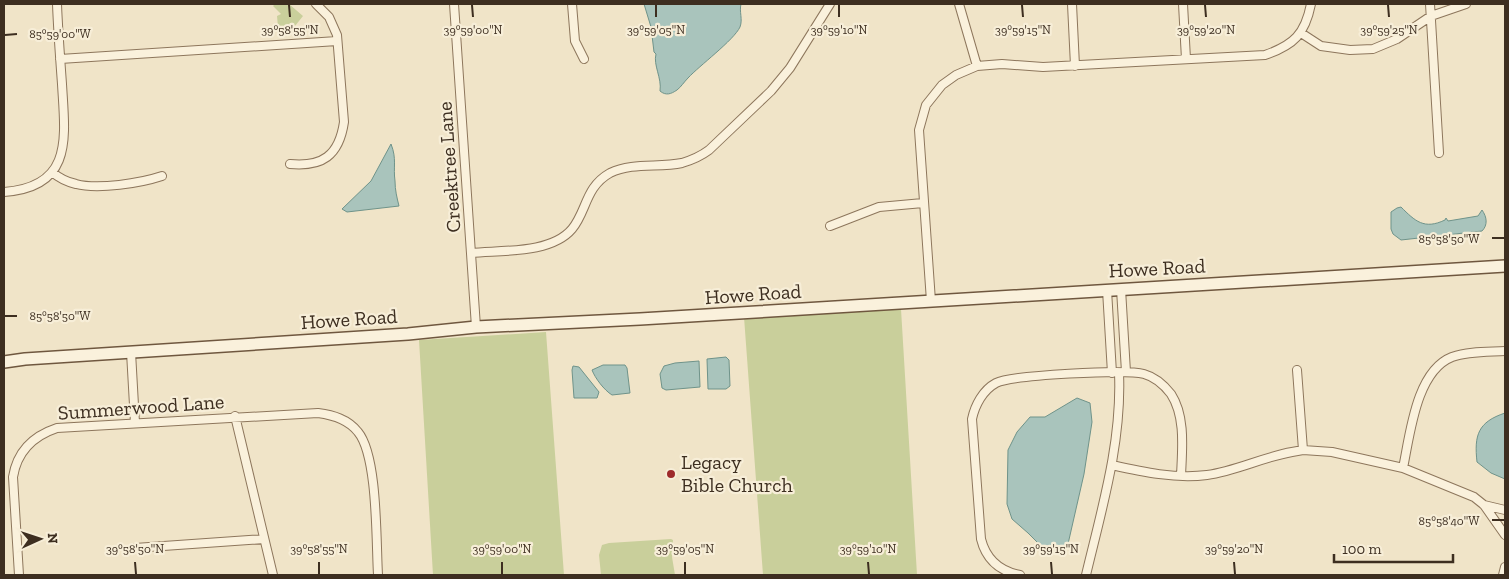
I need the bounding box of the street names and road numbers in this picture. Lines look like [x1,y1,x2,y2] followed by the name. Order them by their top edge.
[432,101,466,233] street label: Creektree Lane
[1108,253,1206,283] street label: Howe Road
[704,279,802,309] street label: Howe Road
[300,304,398,334] street label: Howe Road
[57,389,225,425] street label: Summerwood Lane

